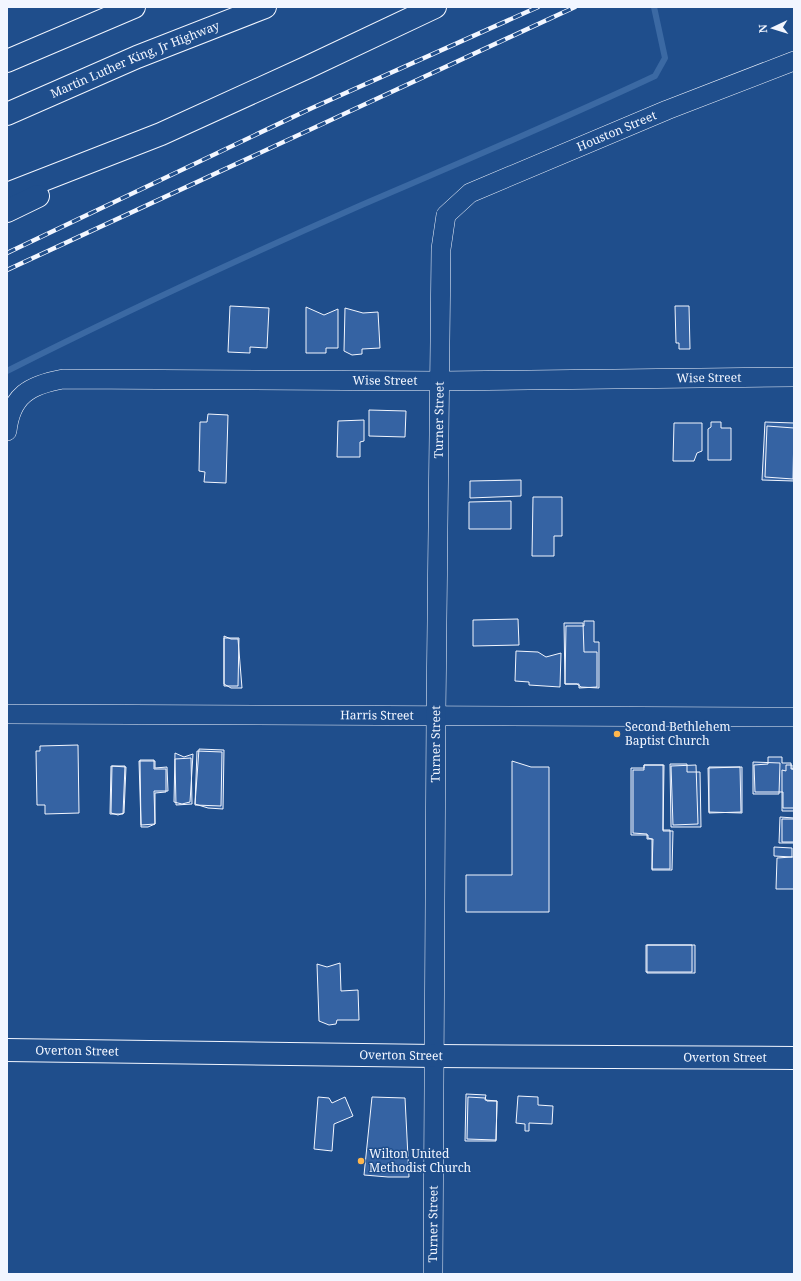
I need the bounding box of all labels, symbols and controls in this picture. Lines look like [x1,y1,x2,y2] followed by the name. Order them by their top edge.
[753,8,793,48] north arrow
[48,17,222,102] street label: Martin Luther King, Jr Highway
[755,24,770,34] text: N
[574,106,659,155] street label: Houston Street
[676,369,741,386] street label: Wise Street
[352,372,417,389] street label: Wise Street
[430,381,448,459] street label: Turner Street
[427,705,444,783] street label: Turner Street
[340,706,414,724] street label: Harris Street
[625,718,731,749] place label: Second Bethlehem Baptist Church
[612,729,622,739] marker: Second Bethlehem Baptist Church
[35,1041,119,1060] street label: Overton Street
[359,1046,443,1064] street label: Overton Street
[683,1048,767,1066] street label: Overton Street
[369,1145,472,1176] place label: Wilton United Methodist Church
[356,1156,366,1166] marker: Wilton United Methodist Church
[424,1185,441,1263] street label: Turner Street

